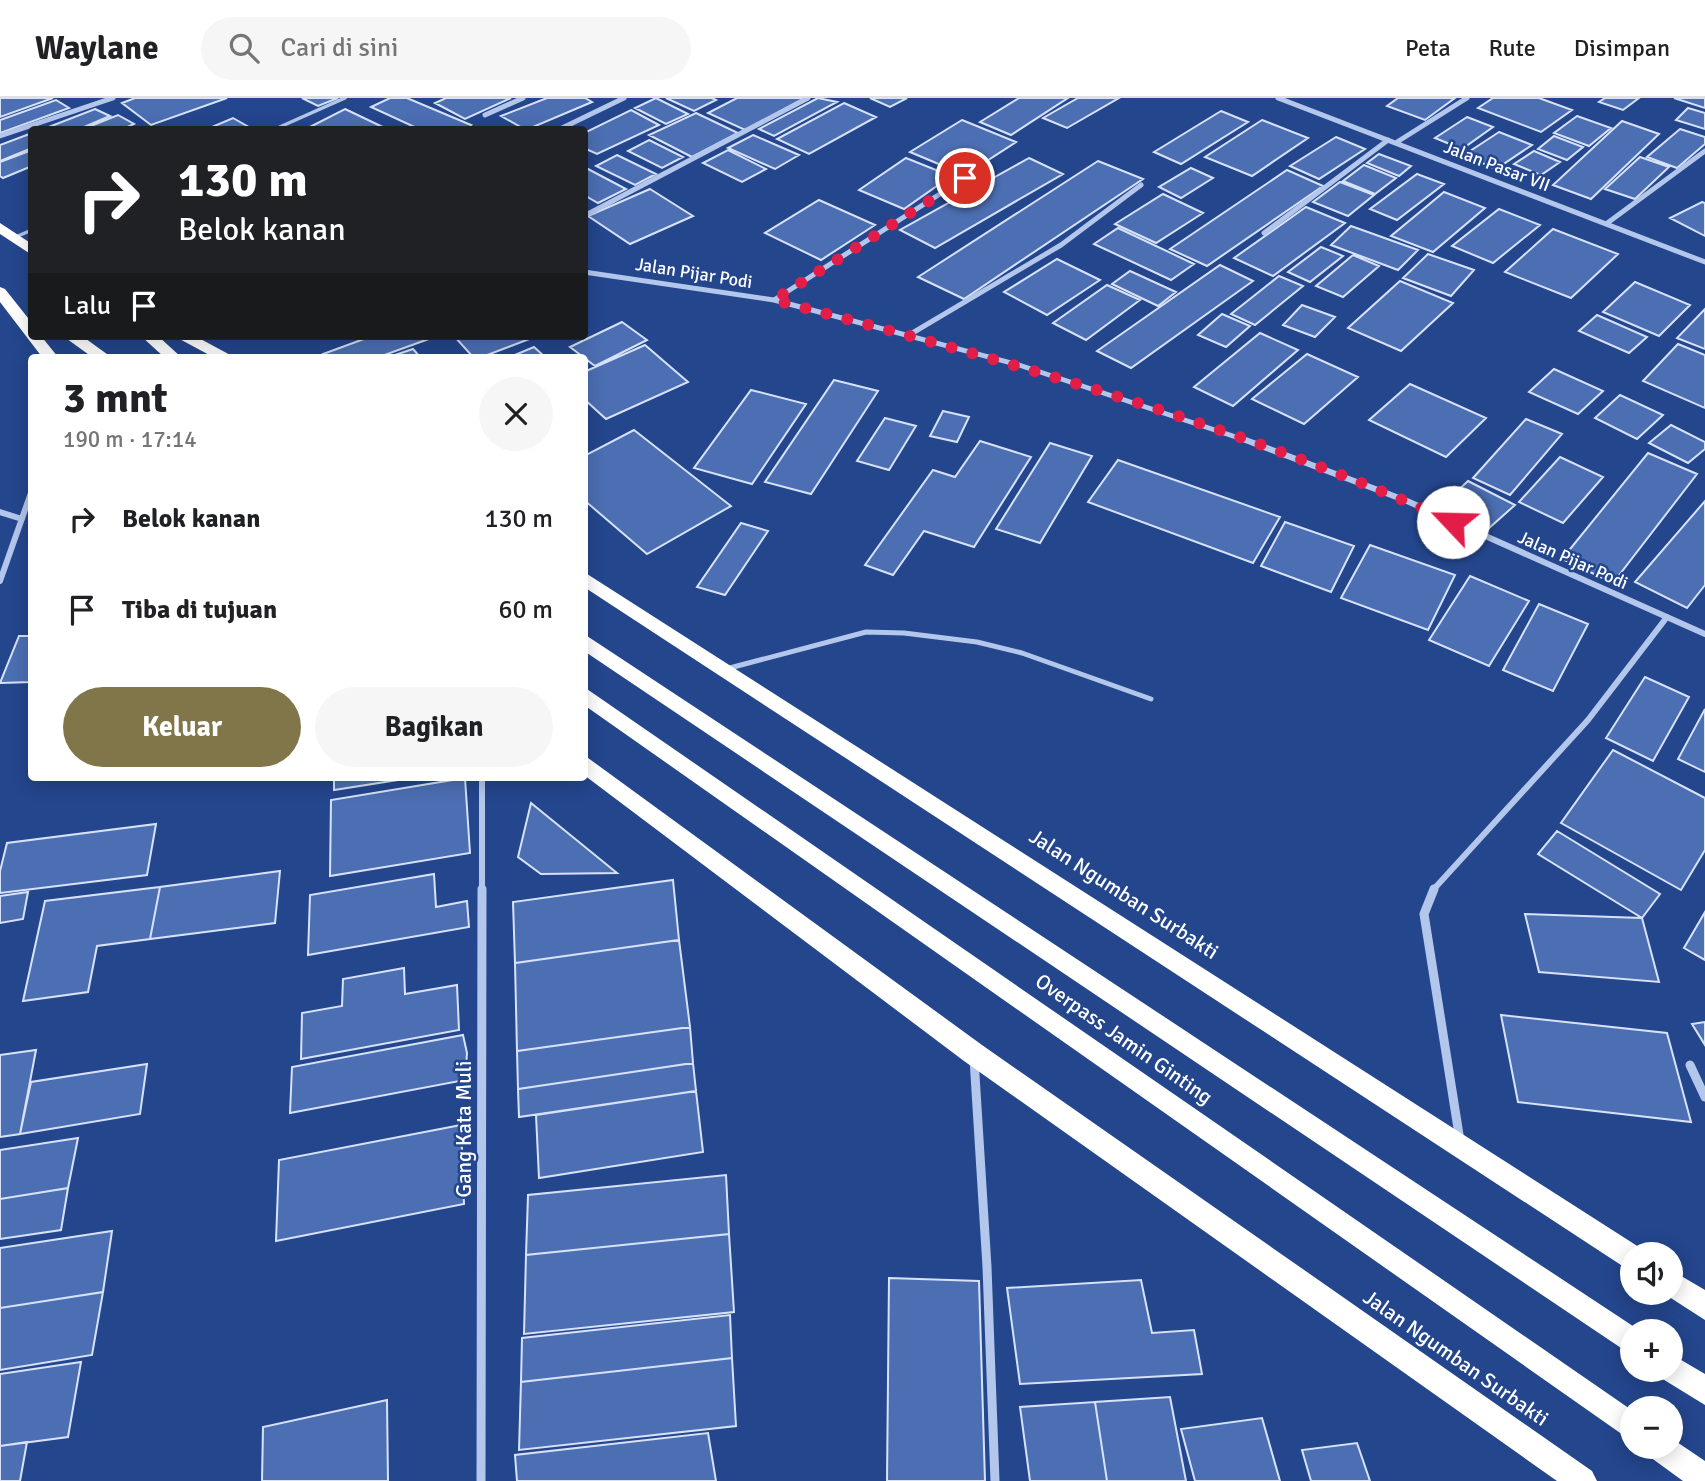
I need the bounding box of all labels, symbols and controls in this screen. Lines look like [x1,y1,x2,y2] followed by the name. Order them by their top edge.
[201,17,691,80] search box
[35,28,159,69] text: Waylane
[225,29,263,67] icon: search
[281,32,398,64] text: Cari di sini
[1405,33,1451,63] text: Peta
[1489,33,1536,63] text: Rute
[1574,33,1670,63] text: Disimpan
[1441,136,1553,196] street label: Jalan Pasar VII
[935,148,995,208] pin
[178,150,308,210] text: 130 m
[63,154,154,245] icon: right
[946,159,984,197] icon: arrive
[178,210,346,249] text: Belok kanan
[634,253,754,293] street label: Jalan Pijar Podi
[125,287,163,325] icon: arrive
[63,290,111,322] text: Lalu
[63,373,168,424] text: 3 mnt
[479,377,553,451] button: close
[63,425,197,454] text: 190 m · 17:14
[1416,485,1490,559] position arrow
[63,500,101,538] icon: right
[122,503,260,535] text: Belok kanan
[484,503,553,535] text: 130 m
[1515,526,1631,594] street label: Jalan Pijar Podi
[63,591,101,629] icon: arrive
[122,594,277,626] text: Tiba di tujuan
[498,594,553,626] text: 60 m
[63,687,301,767] button: Keluar
[315,687,553,767] button: Bagikan
[1025,823,1223,965] street label: Jalan Ngumban Surbakti
[1030,968,1218,1110] street label: Overpass Jamin Ginting
[451,1060,477,1198] street label: Gang Kata Muli
[1620,1242,1683,1459] map controls
[1620,1242,1683,1305] button: sound
[1358,1284,1554,1432] street label: Jalan Ngumban Surbakti
[1620,1319,1683,1382] button: +
[1620,1396,1683,1459] button: −

